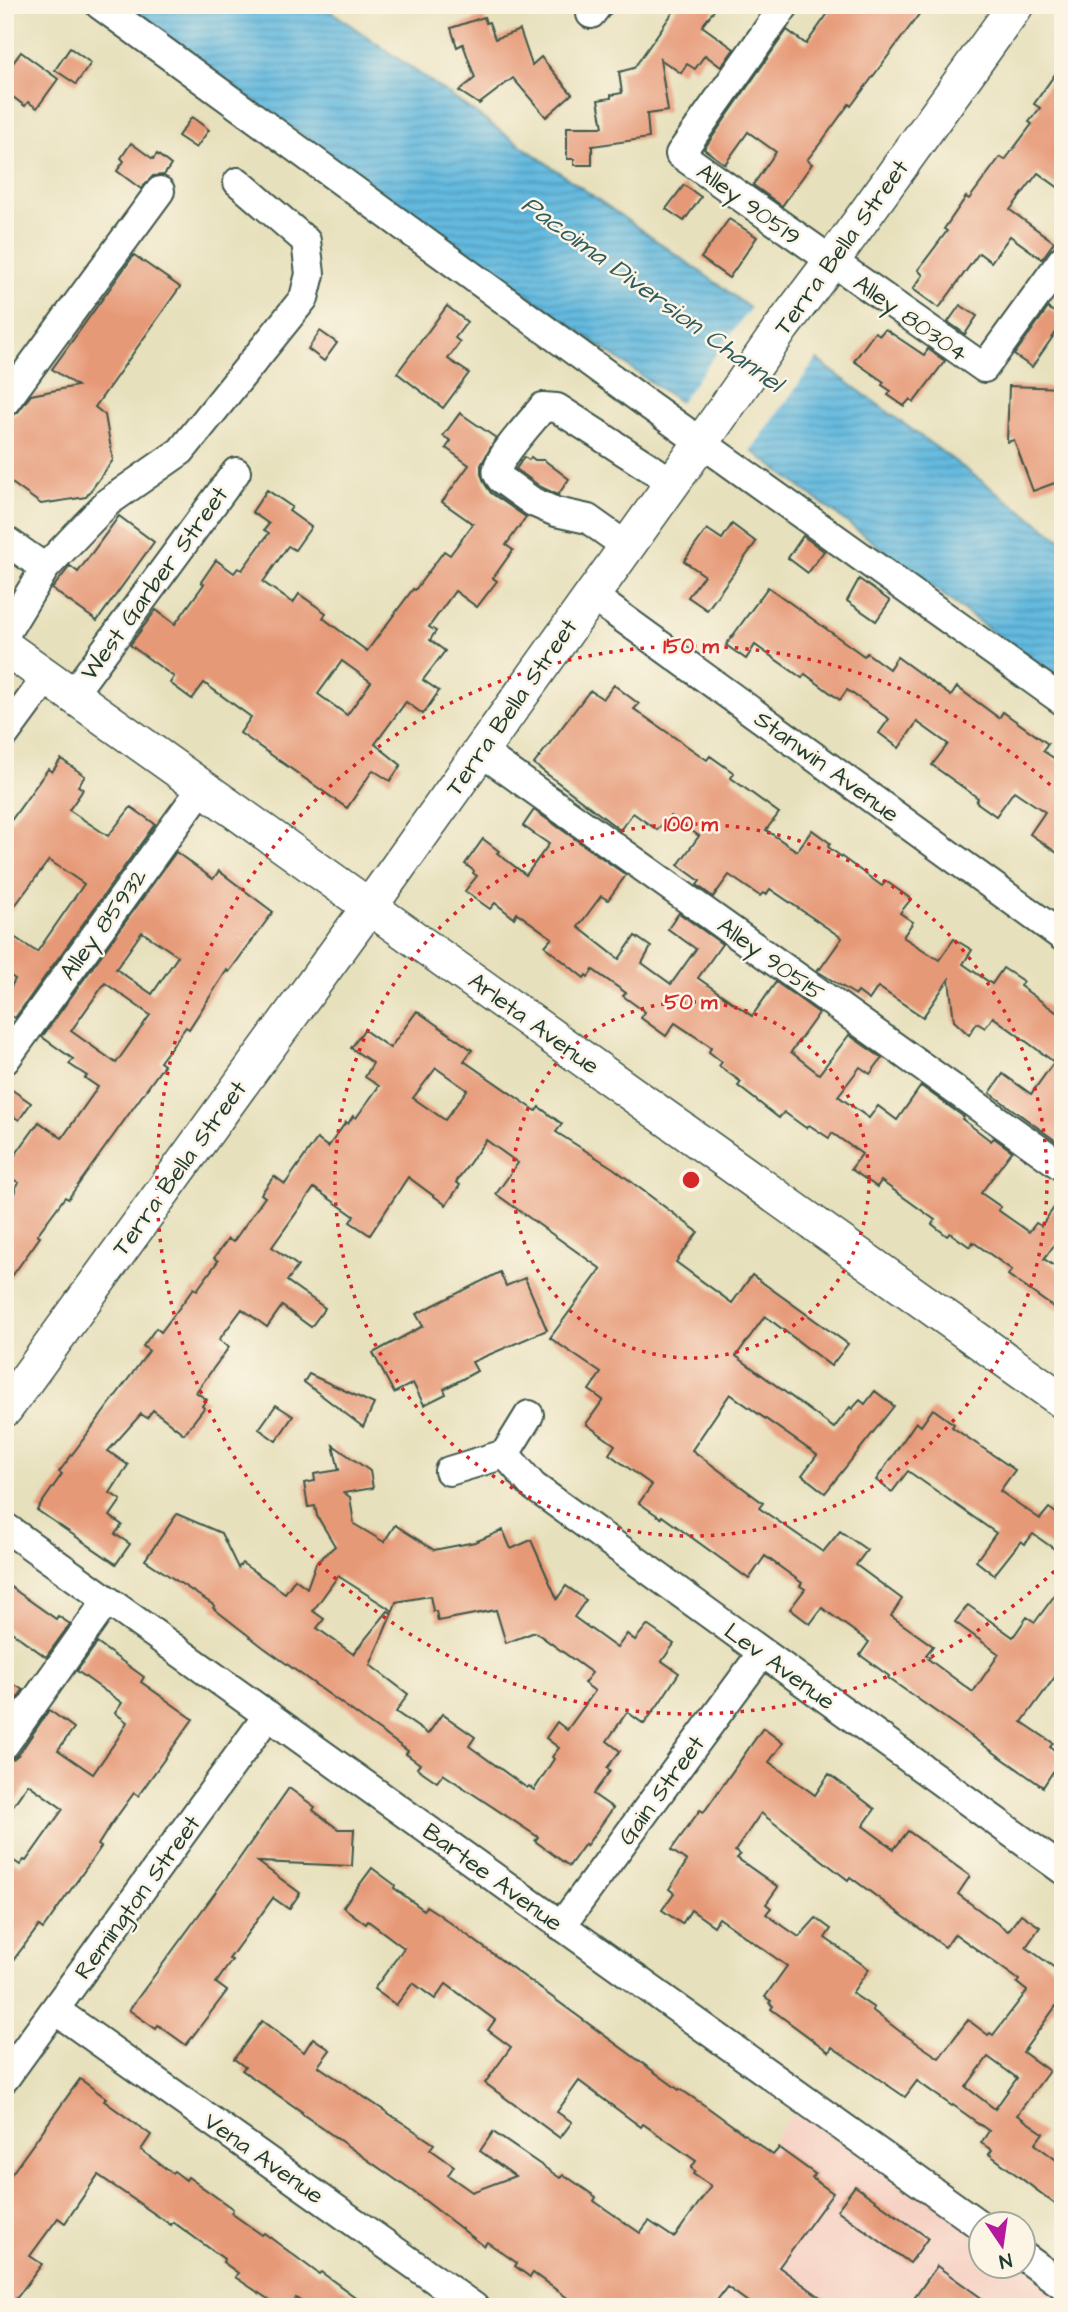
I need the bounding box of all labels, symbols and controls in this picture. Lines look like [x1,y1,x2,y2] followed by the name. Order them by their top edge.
[766,153,917,342] street label: Terra Bella Street
[689,155,807,255] street label: Alley 90519
[514,187,793,403] water label: Pacoima Diversion Channel
[846,267,975,372] street label: Alley 80304
[73,479,237,688] street label: West Garber Street
[438,612,586,803] street label: Terra Bella Street
[663,632,719,661] text: 150 m
[747,703,906,831] street label: Stanwin Avenue
[664,810,719,839] text: 100 m
[52,861,157,988] street label: Alley 85932
[709,909,831,1011] street label: Alley 90515
[461,965,606,1083] street label: Arleta Avenue
[665,988,718,1017] text: 50 m
[104,1074,255,1263] street label: Terra Bella Street
[679,1168,703,1192] centre of rings
[717,1615,842,1719] street label: Lev Avenue
[610,1729,713,1852] street label: Gain Street
[67,1808,210,1987] street label: Remington Street
[415,1815,569,1940] street label: Bartee Avenue
[196,2105,330,2213] street label: Vena Avenue
[967,2210,1036,2280] north arrow
[997,2246,1014,2275] text: N

